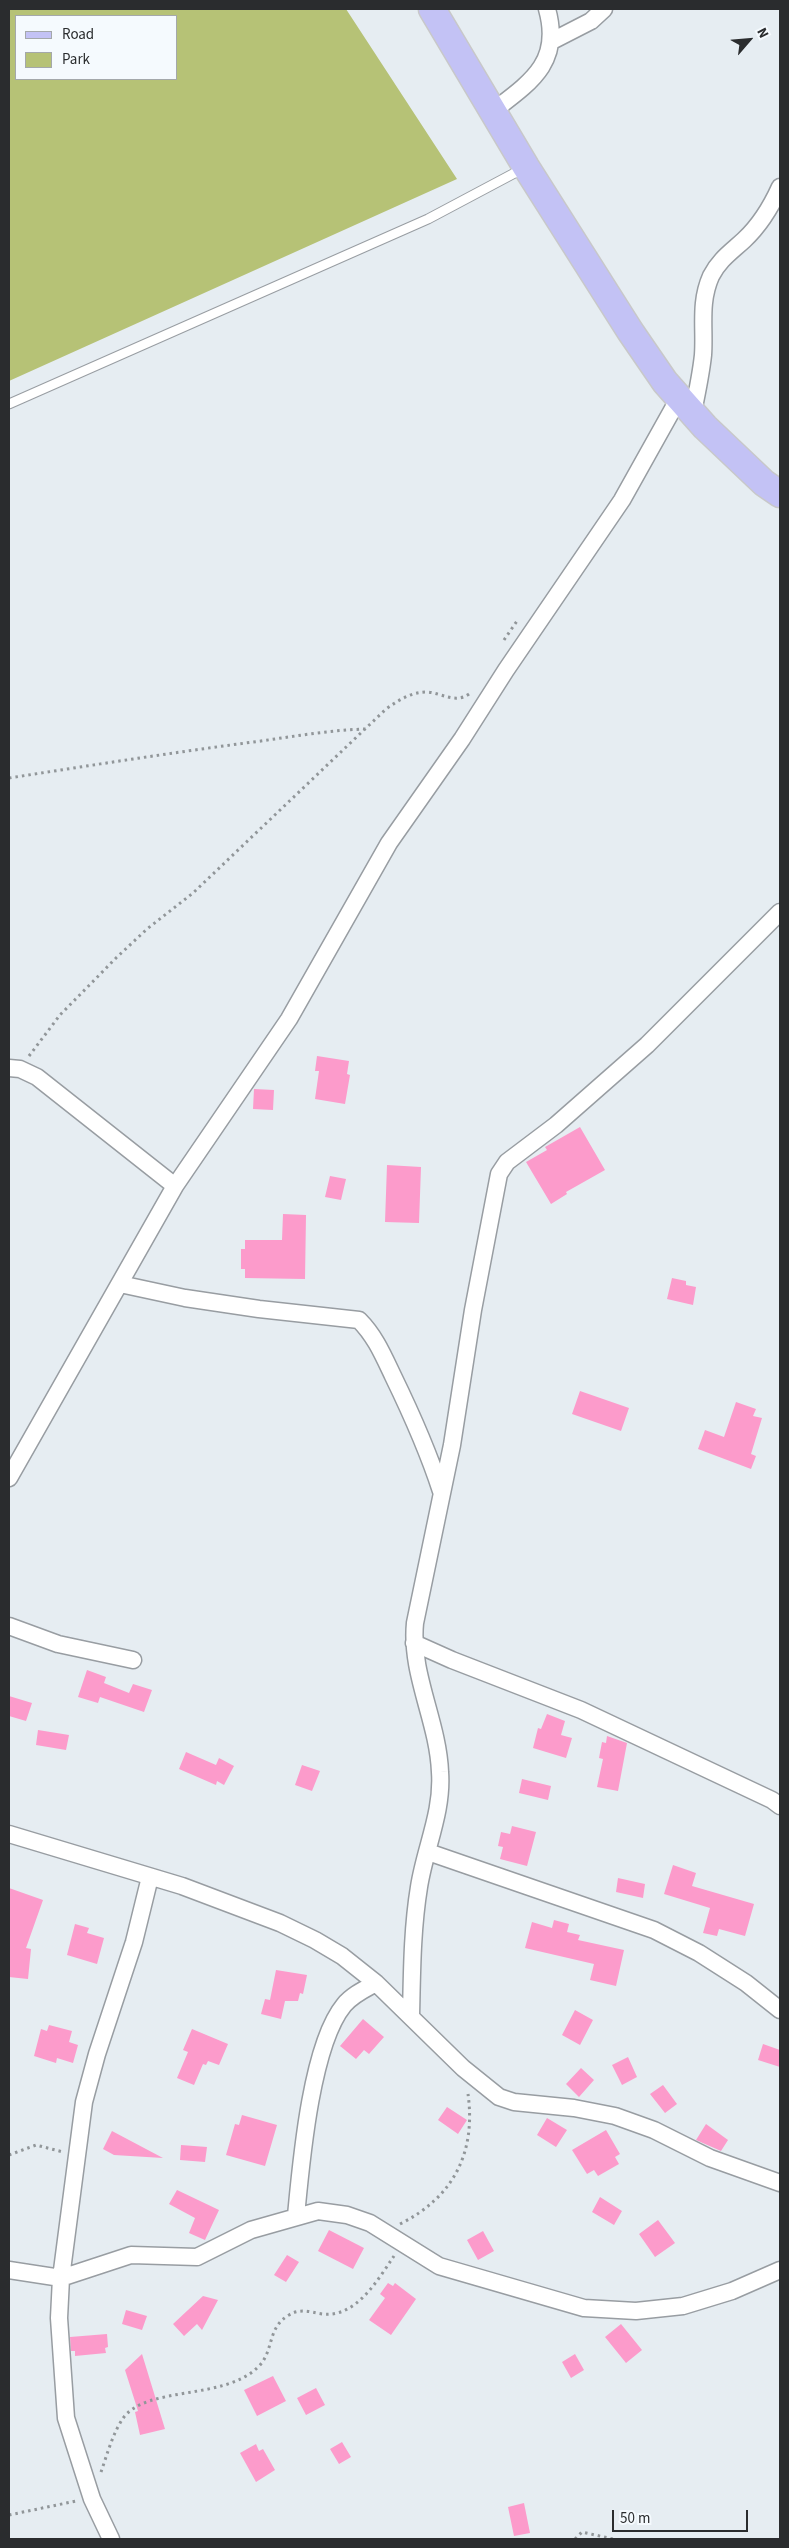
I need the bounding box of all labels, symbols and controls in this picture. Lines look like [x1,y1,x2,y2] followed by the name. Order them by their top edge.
[15,15,178,80] legend
[724,15,774,65] north arrow
[62,24,94,45] text: Road
[751,25,773,42] text: N
[62,49,90,70] text: Park
[614,2500,750,2532] scale bar
[620,2508,650,2529] text: 50 m

